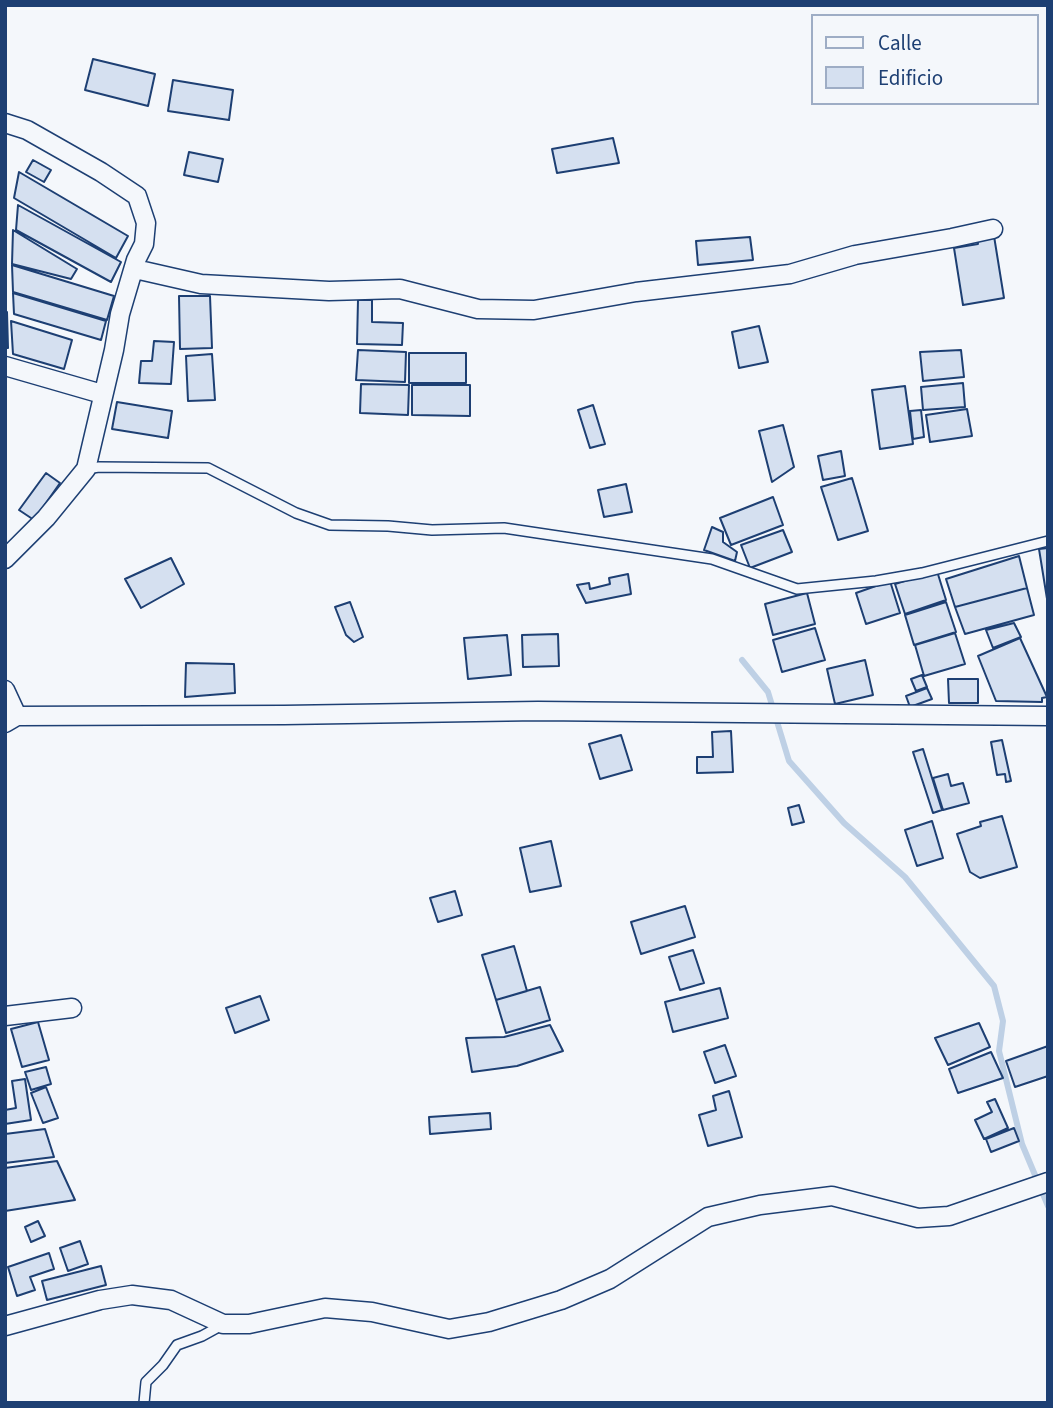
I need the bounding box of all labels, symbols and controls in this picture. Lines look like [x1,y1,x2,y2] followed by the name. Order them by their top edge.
[811,14,1039,105] legend
[878,28,922,58] text: Calle
[878,63,943,93] text: Edificio

